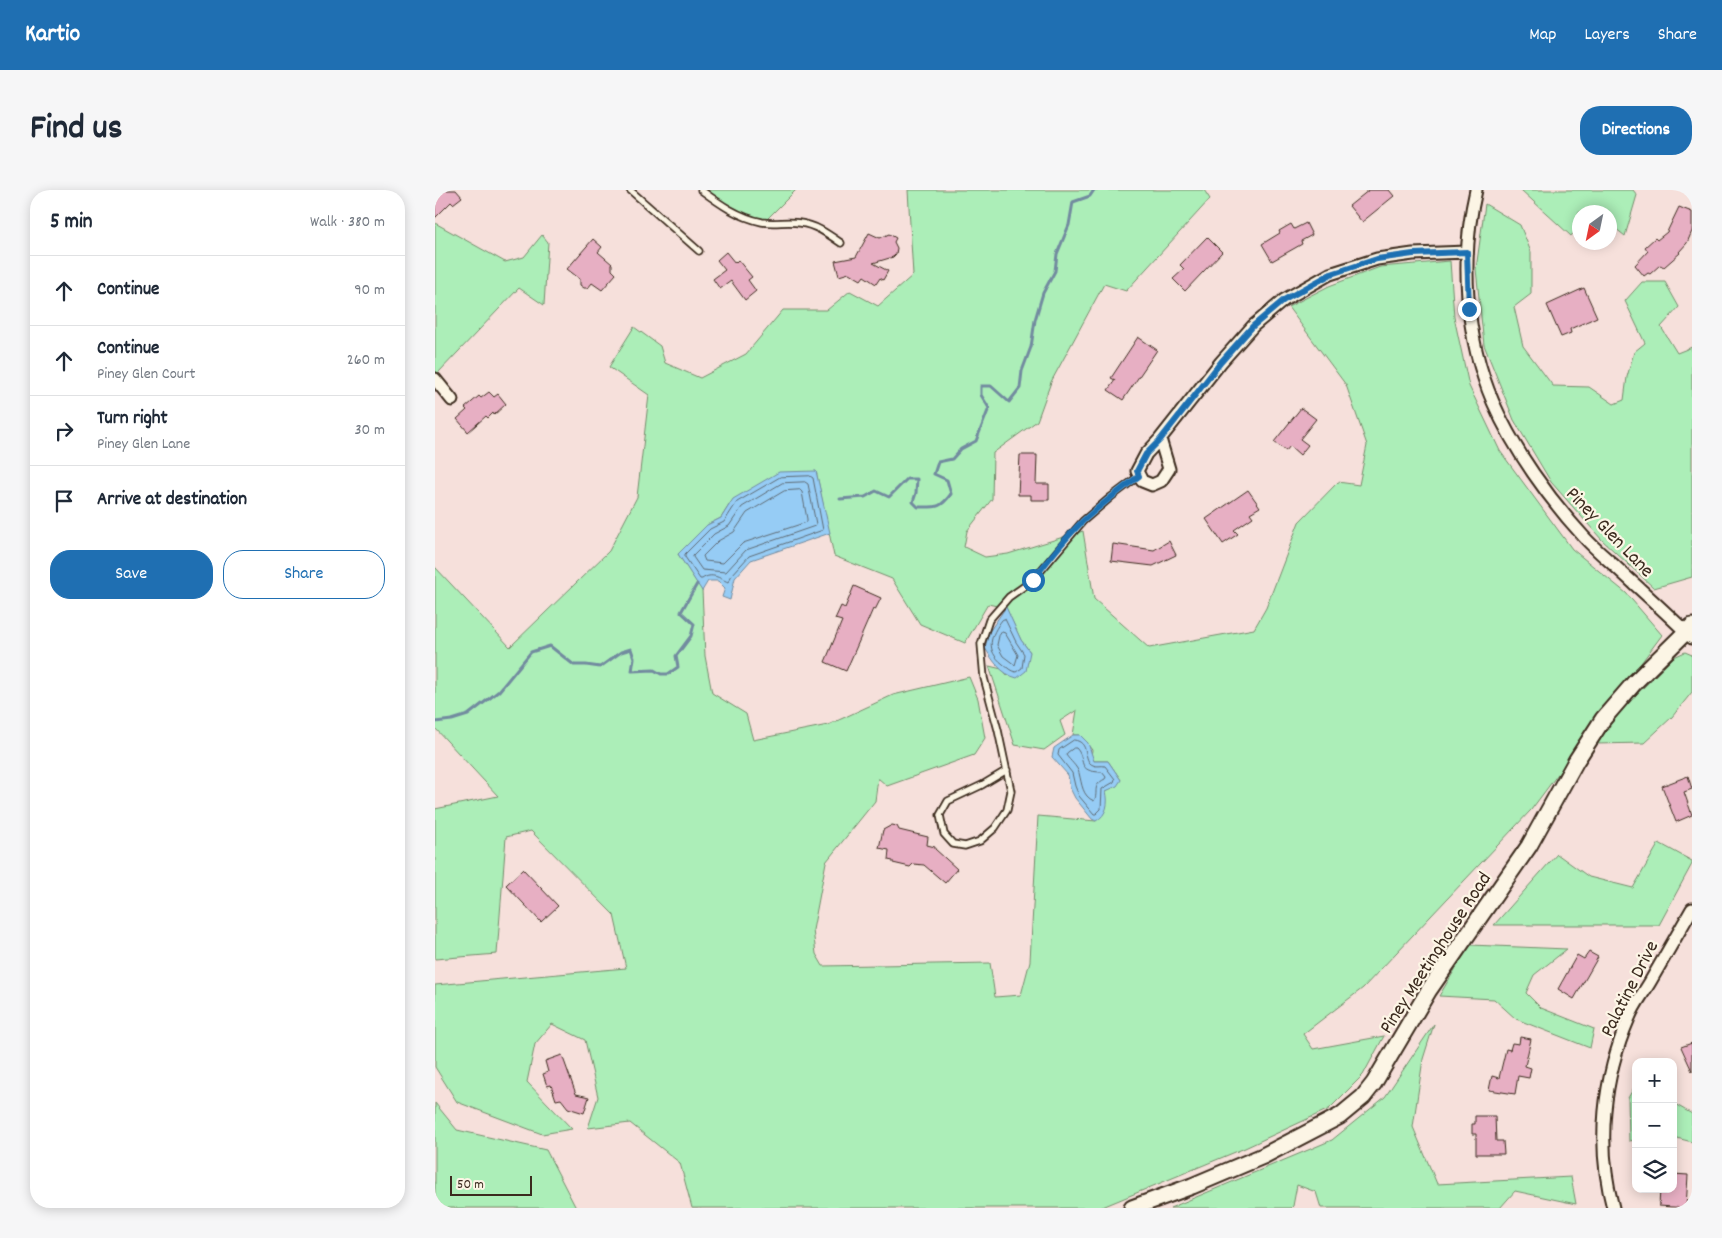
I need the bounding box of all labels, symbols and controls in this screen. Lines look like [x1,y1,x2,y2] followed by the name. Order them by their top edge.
[25,18,80,52] text: Kartio
[1529,23,1556,48] text: Map
[1584,23,1630,48] text: Layers
[1658,23,1697,48] text: Share
[30,105,122,155] text: Find us
[1580,106,1692,155] button: Directions
[1572,205,1617,250] north arrow
[50,208,93,238] text: 5 min
[310,211,385,234] text: Walk · 380 m
[50,277,78,305] icon: ahead
[97,277,159,304] text: Continue
[354,279,385,302] text: 90 m
[1458,298,1481,321] route end
[97,336,159,363] text: Continue
[50,347,78,375] icon: ahead
[347,349,385,372] text: 260 m
[97,363,196,386] text: Piney Glen Court
[97,406,168,433] text: Turn right
[50,417,78,445] icon: right
[355,419,385,442] text: 30 m
[97,433,190,456] text: Piney Glen Lane
[1558,481,1660,585] street label: Piney Glen Lane
[50,487,78,515] icon: arrive
[97,487,247,514] text: Arrive at destination
[50,550,213,599] button: Save
[223,550,385,599] button: Share
[1022,569,1045,592] route start
[1374,867,1499,1040] street label: Piney Meetinghouse Road
[1594,936,1667,1042] street label: Palatine Drive
[1632,1058,1677,1193] map controls
[1632,1058,1677,1103] button: +
[1632,1103,1677,1148] button: −
[1632,1148,1677,1193] button: layers
[450,1173,533,1196] scale bar
[457,1175,484,1195] text: 50 m

